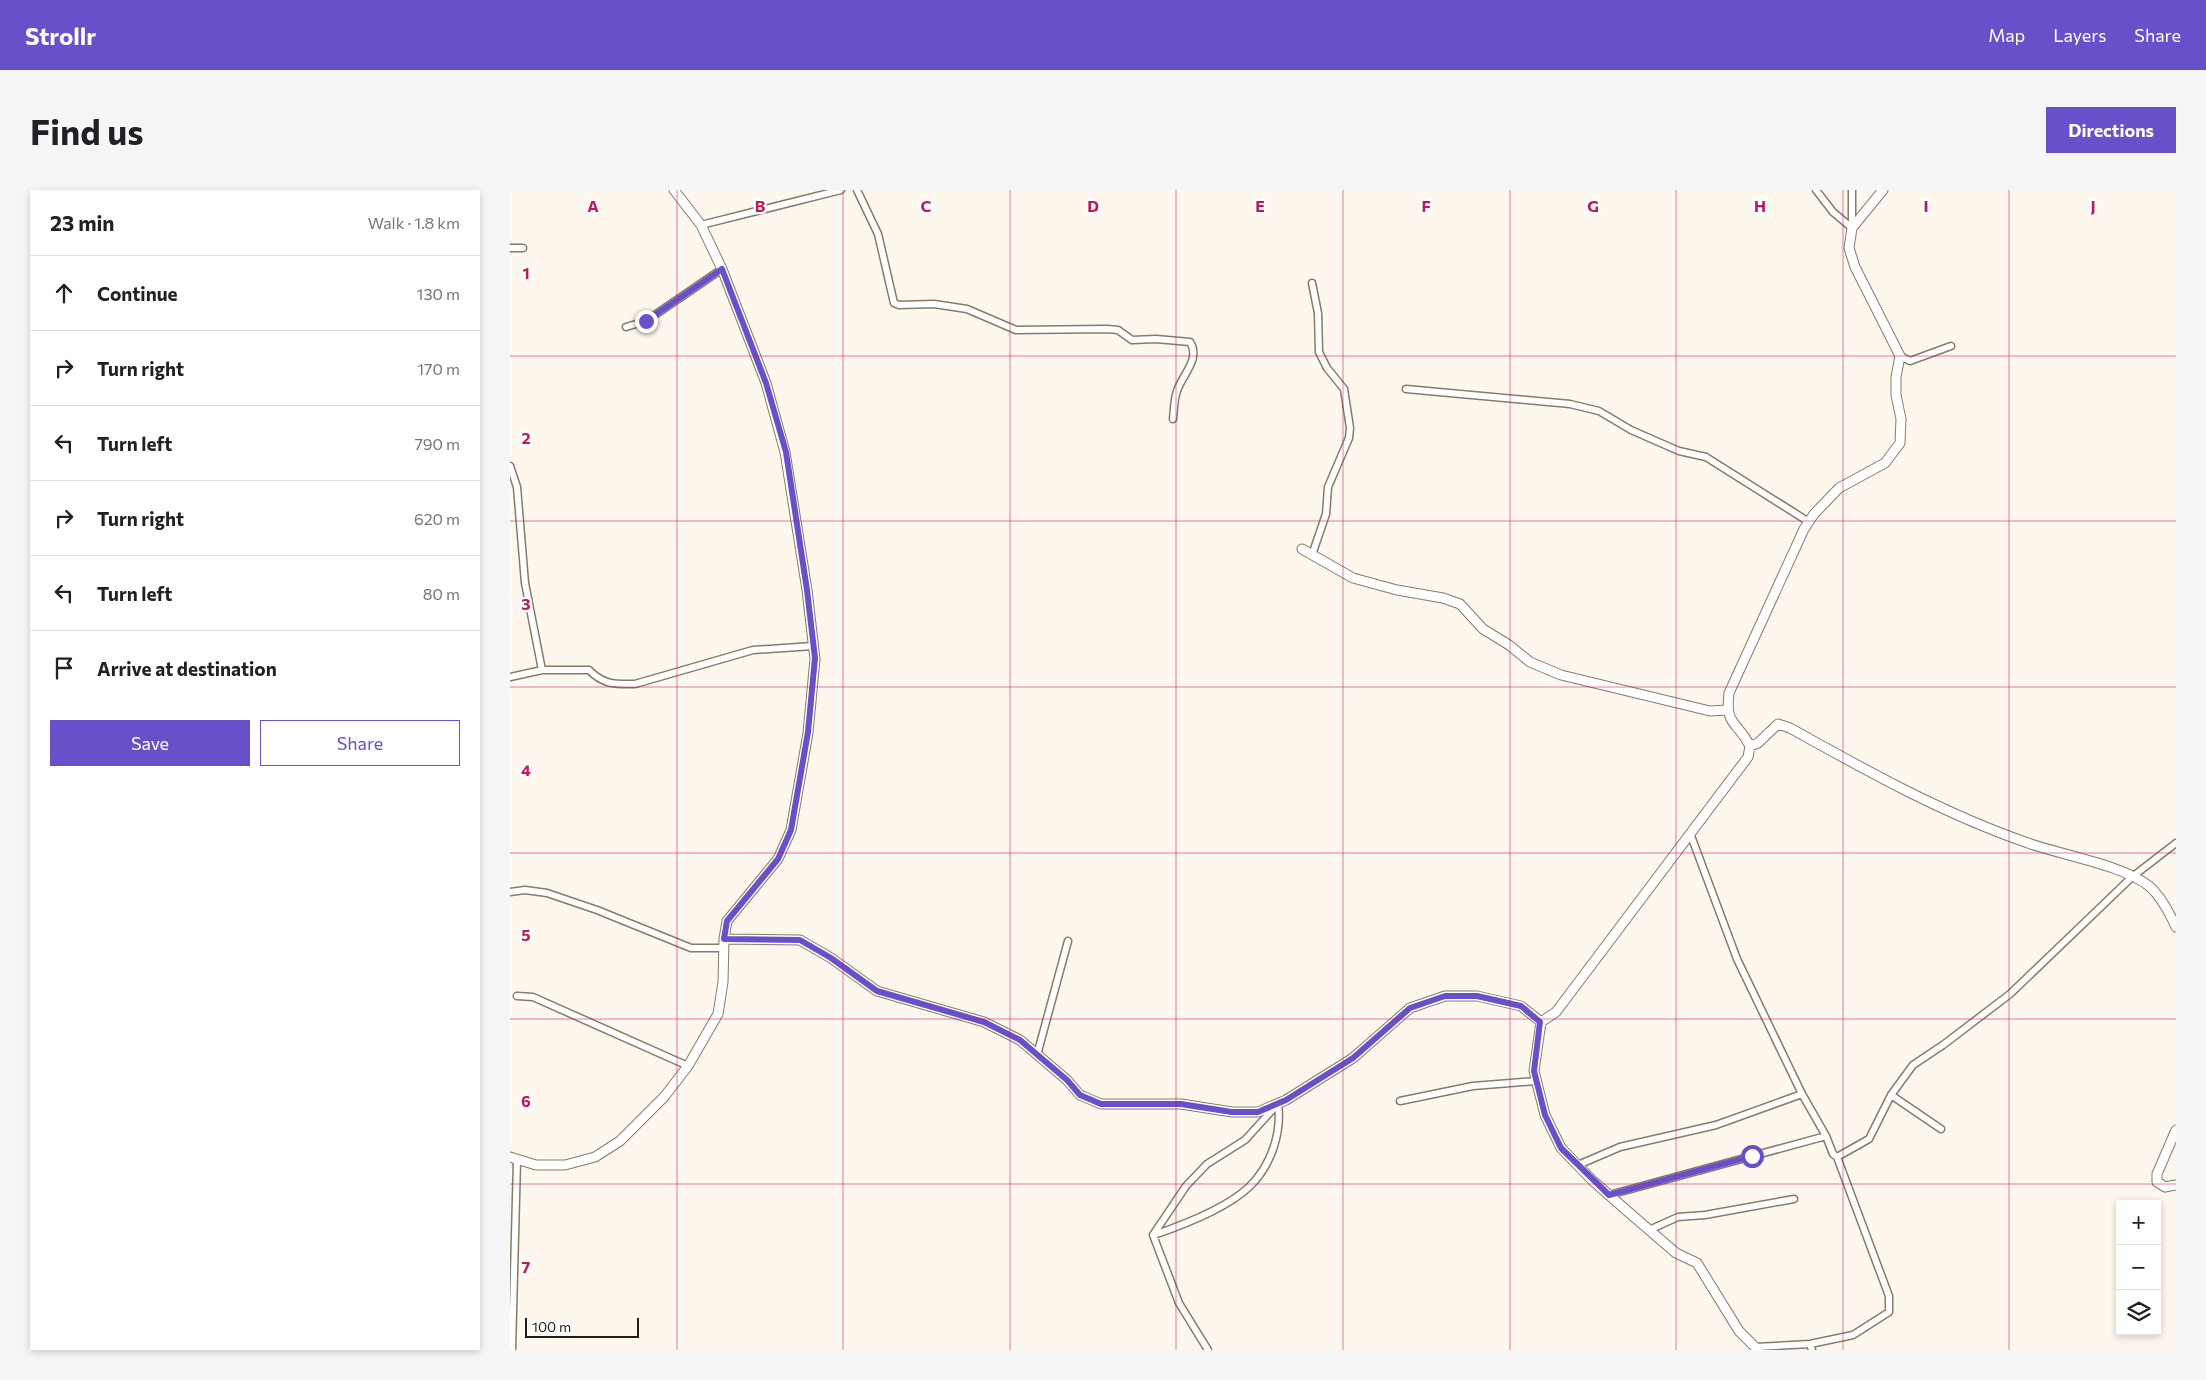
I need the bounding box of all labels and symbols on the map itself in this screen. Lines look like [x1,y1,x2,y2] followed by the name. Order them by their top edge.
[587,196,599,215] text: A
[755,196,766,215] text: B
[921,196,932,215] text: C
[1087,196,1099,215] text: D
[1255,196,1265,215] text: E
[1421,196,1431,215] text: F
[1587,196,1599,215] text: G
[1754,196,1766,215] text: H
[1923,196,1929,215] text: I
[2090,196,2096,215] text: J
[522,263,530,282] text: 1
[635,310,658,333] route end
[521,428,531,447] text: 2
[521,594,531,613] text: 3
[521,760,531,779] text: 4
[521,925,531,944] text: 5
[521,1091,531,1110] text: 6
[1741,1145,1764,1168] route start
[522,1257,531,1276] text: 7
[525,1315,639,1338] scale bar

